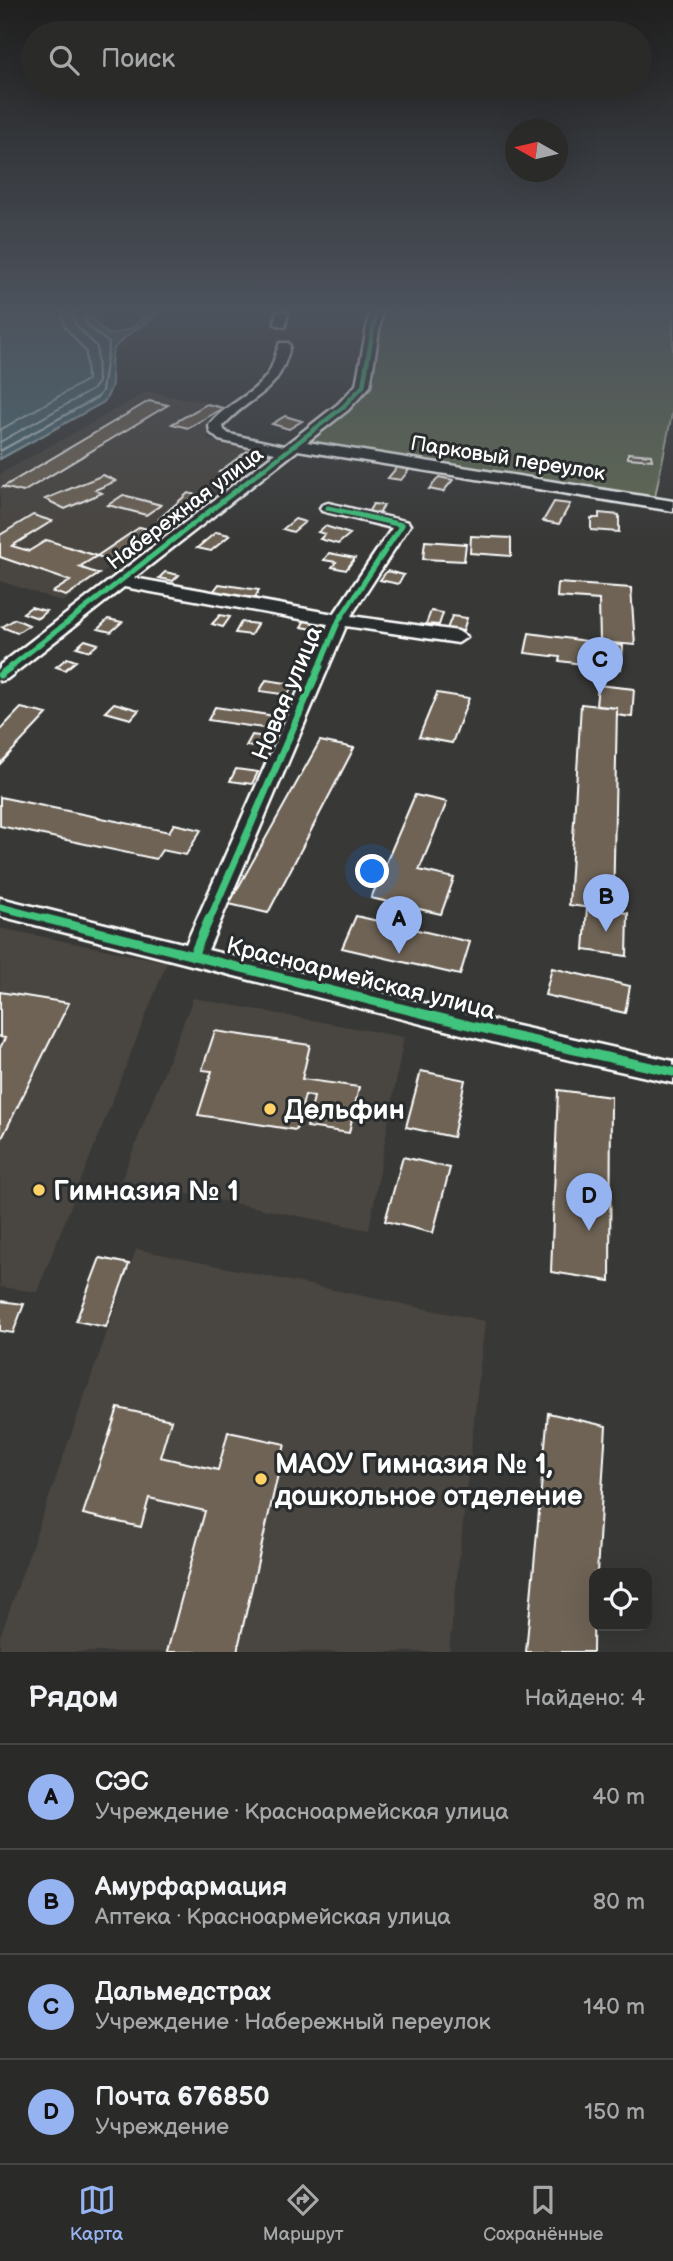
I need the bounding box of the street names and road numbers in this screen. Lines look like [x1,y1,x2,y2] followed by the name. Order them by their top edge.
[409,431,607,486] street label: Парковый переулок
[102,441,269,575] street label: Набережная улица
[246,622,329,765] street label: Новая улица
[223,931,498,1026] street label: Красноармейская улица

